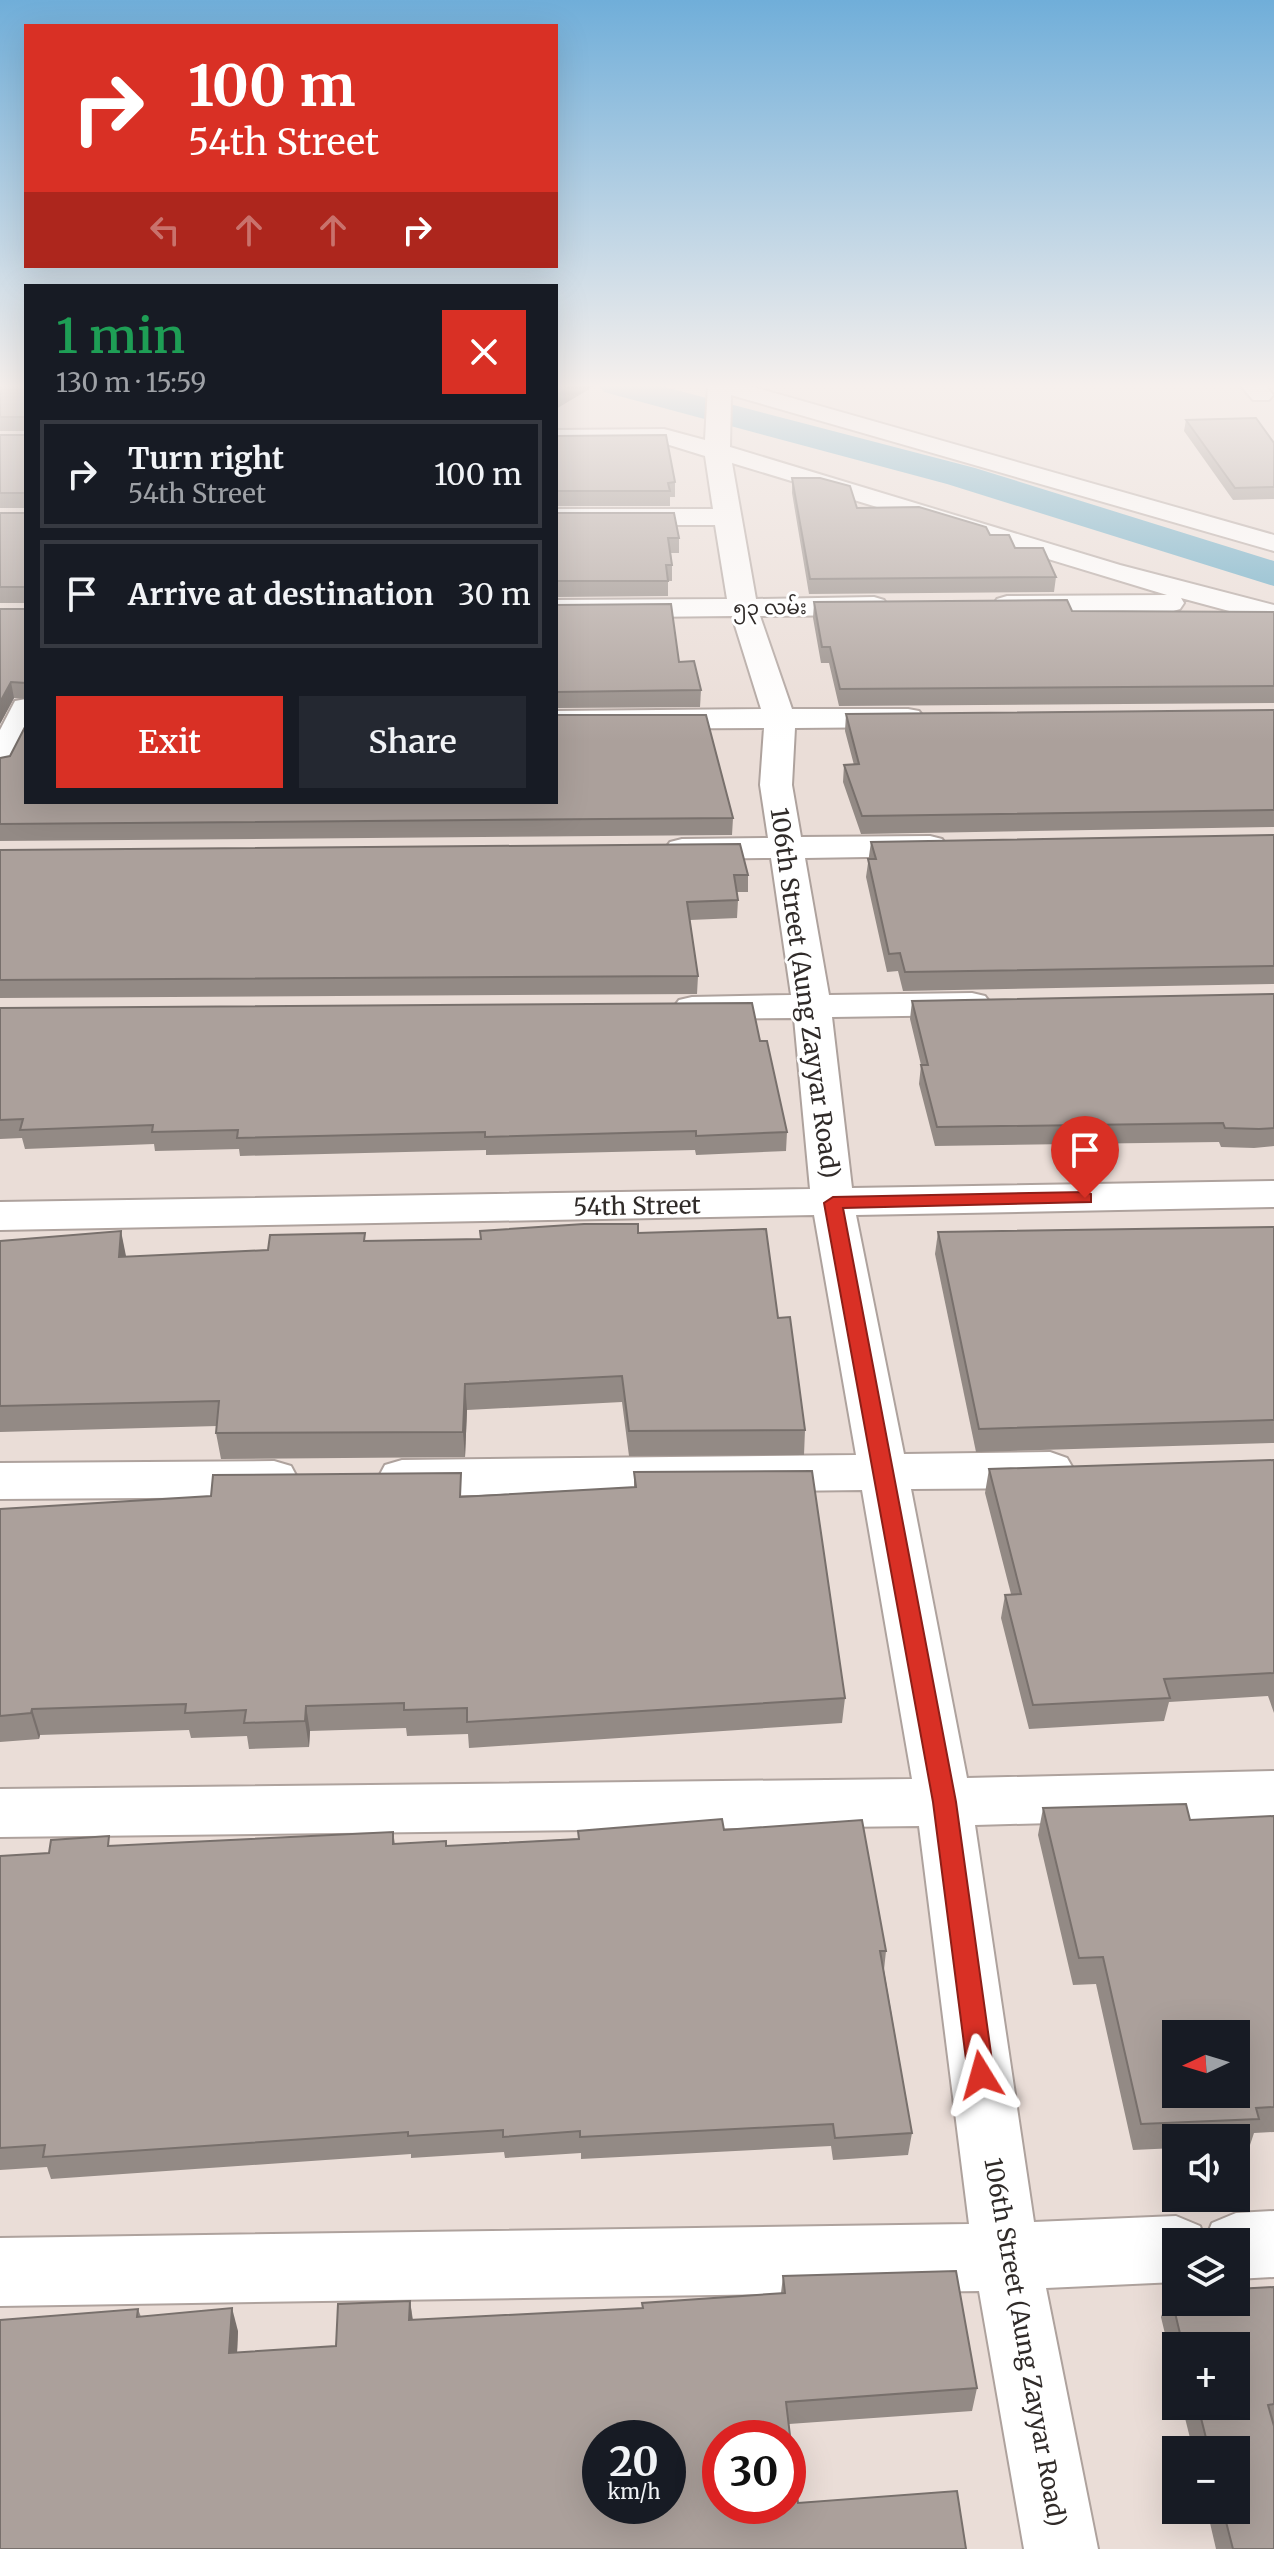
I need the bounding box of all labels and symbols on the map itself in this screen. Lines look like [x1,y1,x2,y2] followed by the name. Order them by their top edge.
[733,593,807,624] street label: ၅၃ လမ်း
[764,806,846,1180] street label: 106th Street (Aung Zayyar Road)
[1051,1116,1119,1198] pin
[573,1189,702,1223] street label: 54th Street
[1162,2020,1250,2108] north arrow
[939,2033,1023,2117] position arrow
[977,2155,1073,2529] street label: 106th Street (Aung Zayyar Road)
[702,2420,806,2524] speed limit sign: 30

